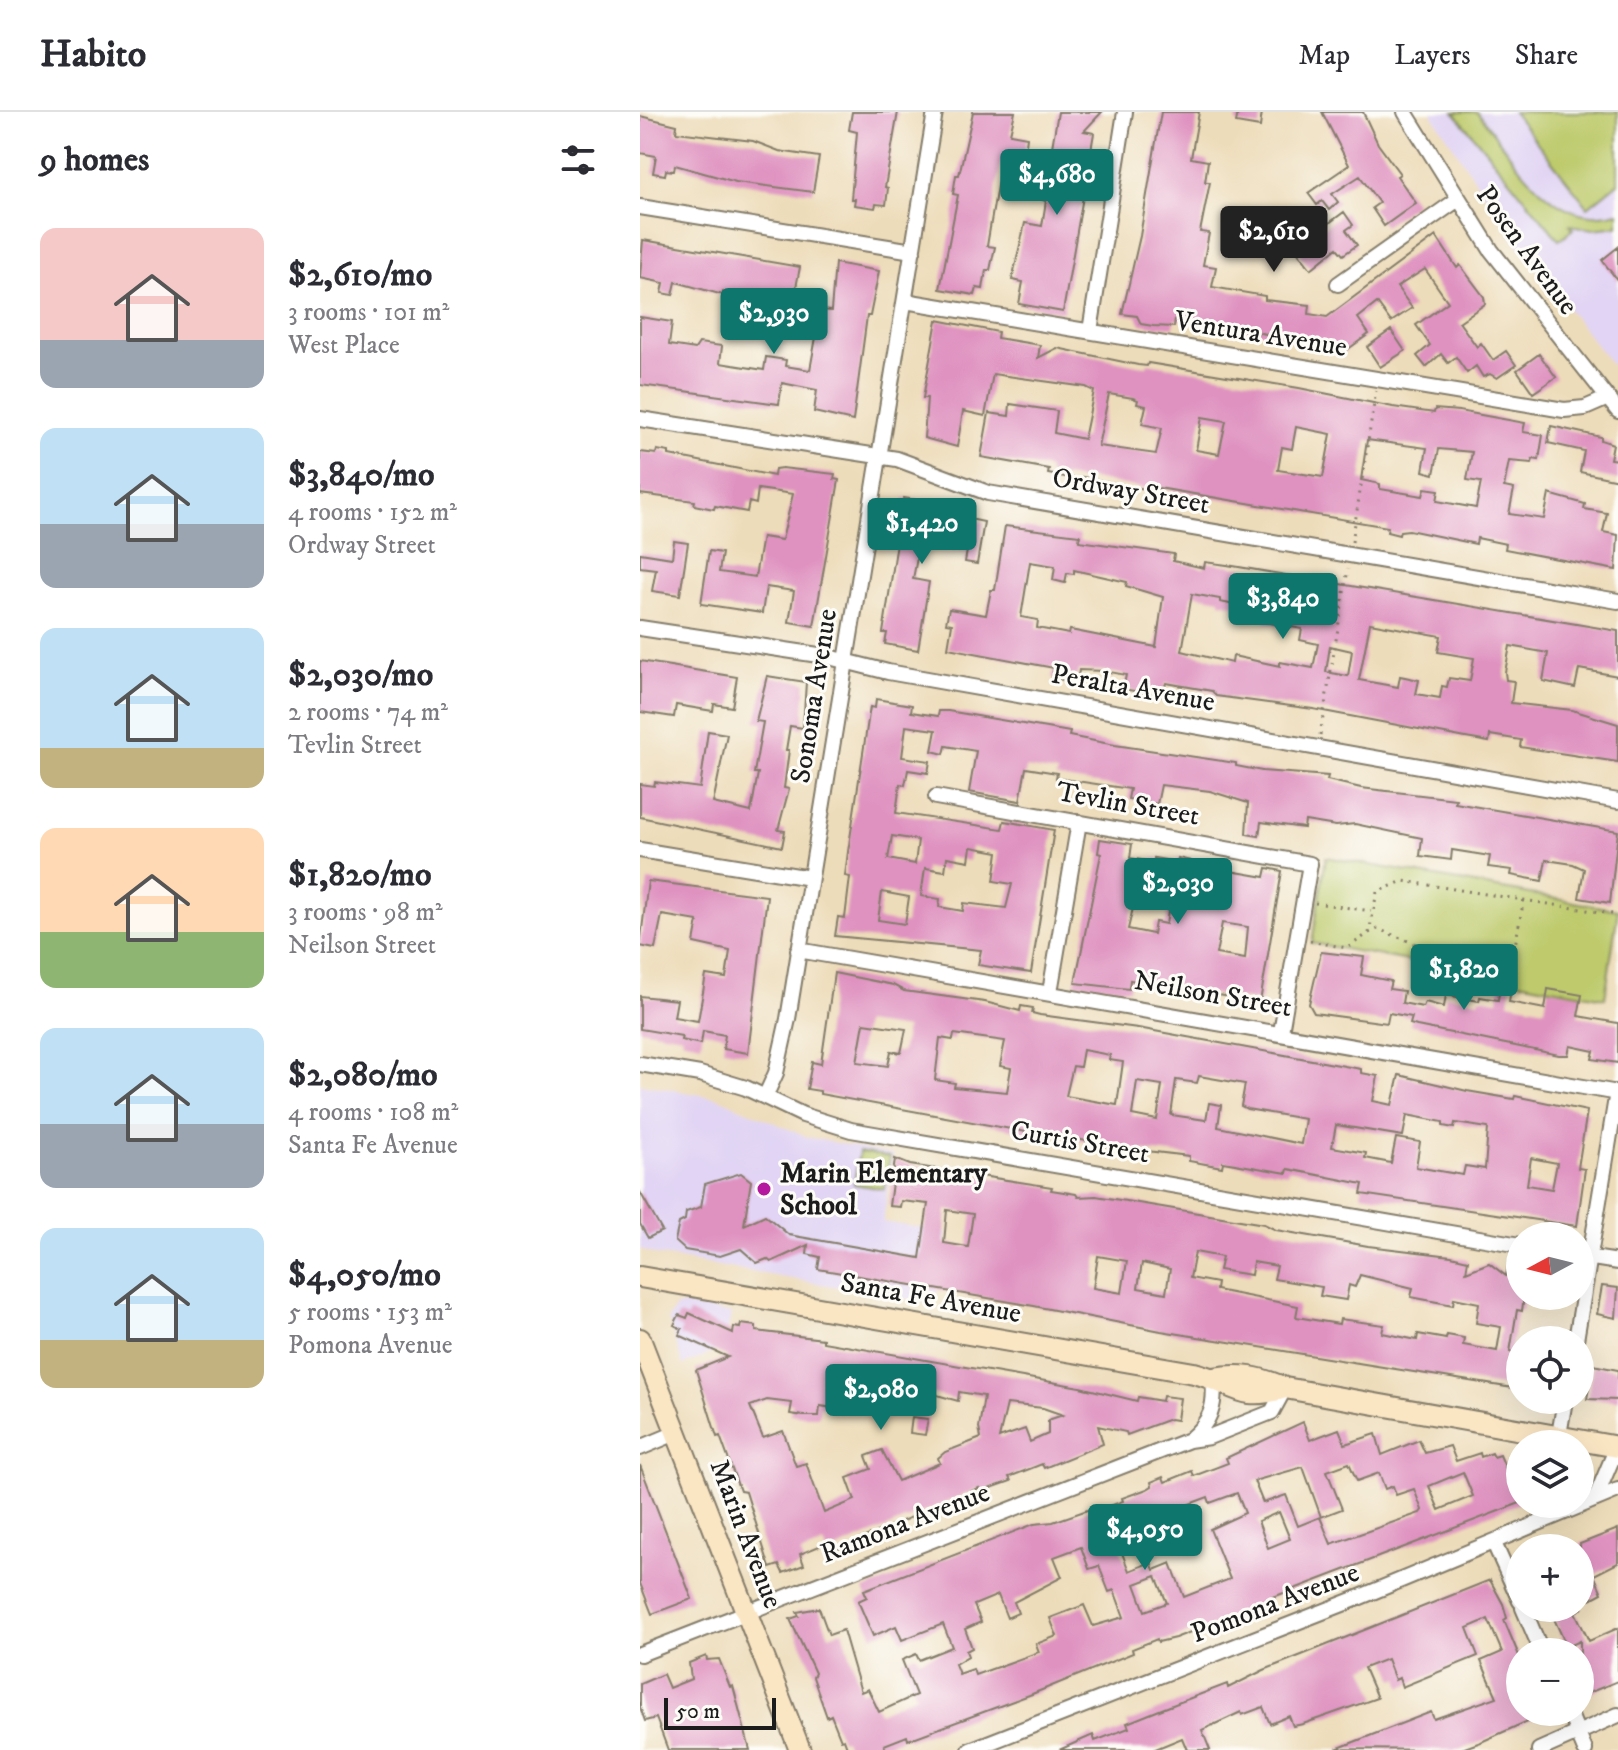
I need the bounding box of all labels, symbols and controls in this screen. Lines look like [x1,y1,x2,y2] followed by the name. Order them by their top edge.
[40,31,146,79] text: Habito
[1299,38,1350,73] text: Map
[1394,38,1471,73] text: Layers
[1515,38,1578,73] text: Share
[556,138,600,182] icon: filters
[40,139,149,181] text: 9 homes
[992,149,1122,217] pin: $4,680
[1018,158,1096,191] text: $4,680
[1468,178,1586,322] street label: Posen Avenue
[1209,206,1339,274] pin: $2,610
[1238,215,1310,248] text: $2,610
[288,254,432,296] text: $2,610/mo
[104,260,200,356] icon: home
[709,288,839,356] pin: $2,930
[288,296,449,329] text: 3 rooms · 101 m²
[739,297,809,330] text: $2,930
[1171,303,1350,365] street label: Ventura Avenue
[288,329,400,362] text: West Place
[288,454,435,496] text: $3,840/mo
[104,460,200,556] icon: home
[1050,460,1212,522] street label: Ordway Street
[288,496,457,529] text: 4 rooms · 152 m²
[857,498,987,566] pin: $1,420
[886,507,958,540] text: $1,420
[288,529,436,562] text: Ordway Street
[1218,573,1348,641] pin: $3,840
[1247,582,1319,615] text: $3,840
[783,606,845,786] street label: Sonoma Avenue
[288,654,433,696] text: $2,030/mo
[1048,656,1218,720] street label: Peralta Avenue
[104,660,200,756] icon: home
[288,696,448,729] text: 2 rooms · 74 m²
[288,729,422,762] text: Tevlin Street
[1054,774,1202,834] street label: Tevlin Street
[288,854,431,896] text: $1,820/mo
[1113,858,1243,926] pin: $2,030
[104,860,200,956] icon: home
[1142,867,1214,900] text: $2,030
[288,896,443,929] text: 3 rooms · 98 m²
[288,929,436,962] text: Neilson Street
[1399,944,1529,1012] pin: $1,820
[1429,953,1499,986] text: $1,820
[1131,963,1295,1025] street label: Neilson Street
[288,1054,438,1096] text: $2,080/mo
[104,1060,200,1156] icon: home
[288,1096,458,1129] text: 4 rooms · 108 m²
[1008,1113,1152,1171] street label: Curtis Street
[288,1129,458,1162] text: Santa Fe Avenue
[780,1156,988,1223] place label: Marin Elementary School
[755,1180,773,1198] marker: Marin Elementary School
[1506,1222,1594,1310] north arrow
[1506,1222,1594,1726] map controls
[288,1254,441,1296] text: $4,050/mo
[104,1260,200,1356] icon: home
[838,1265,1024,1331] street label: Santa Fe Avenue
[288,1296,452,1329] text: 5 rooms · 153 m²
[1506,1326,1594,1414] button: locate
[288,1329,453,1362] text: Pomona Avenue
[816,1364,946,1432] pin: $2,080
[843,1373,919,1406] text: $2,080
[1506,1430,1594,1518] button: layers
[702,1455,790,1613] street label: Marin Avenue
[815,1475,995,1571] street label: Ramona Avenue
[1080,1504,1210,1572] pin: $4,050
[1106,1513,1184,1546] text: $4,050
[1506,1534,1594,1622] button: +
[1186,1555,1364,1651] street label: Pomona Avenue
[1506,1638,1594,1726] button: −
[664,1694,776,1730] scale bar
[676,1698,720,1725] text: 50 m

